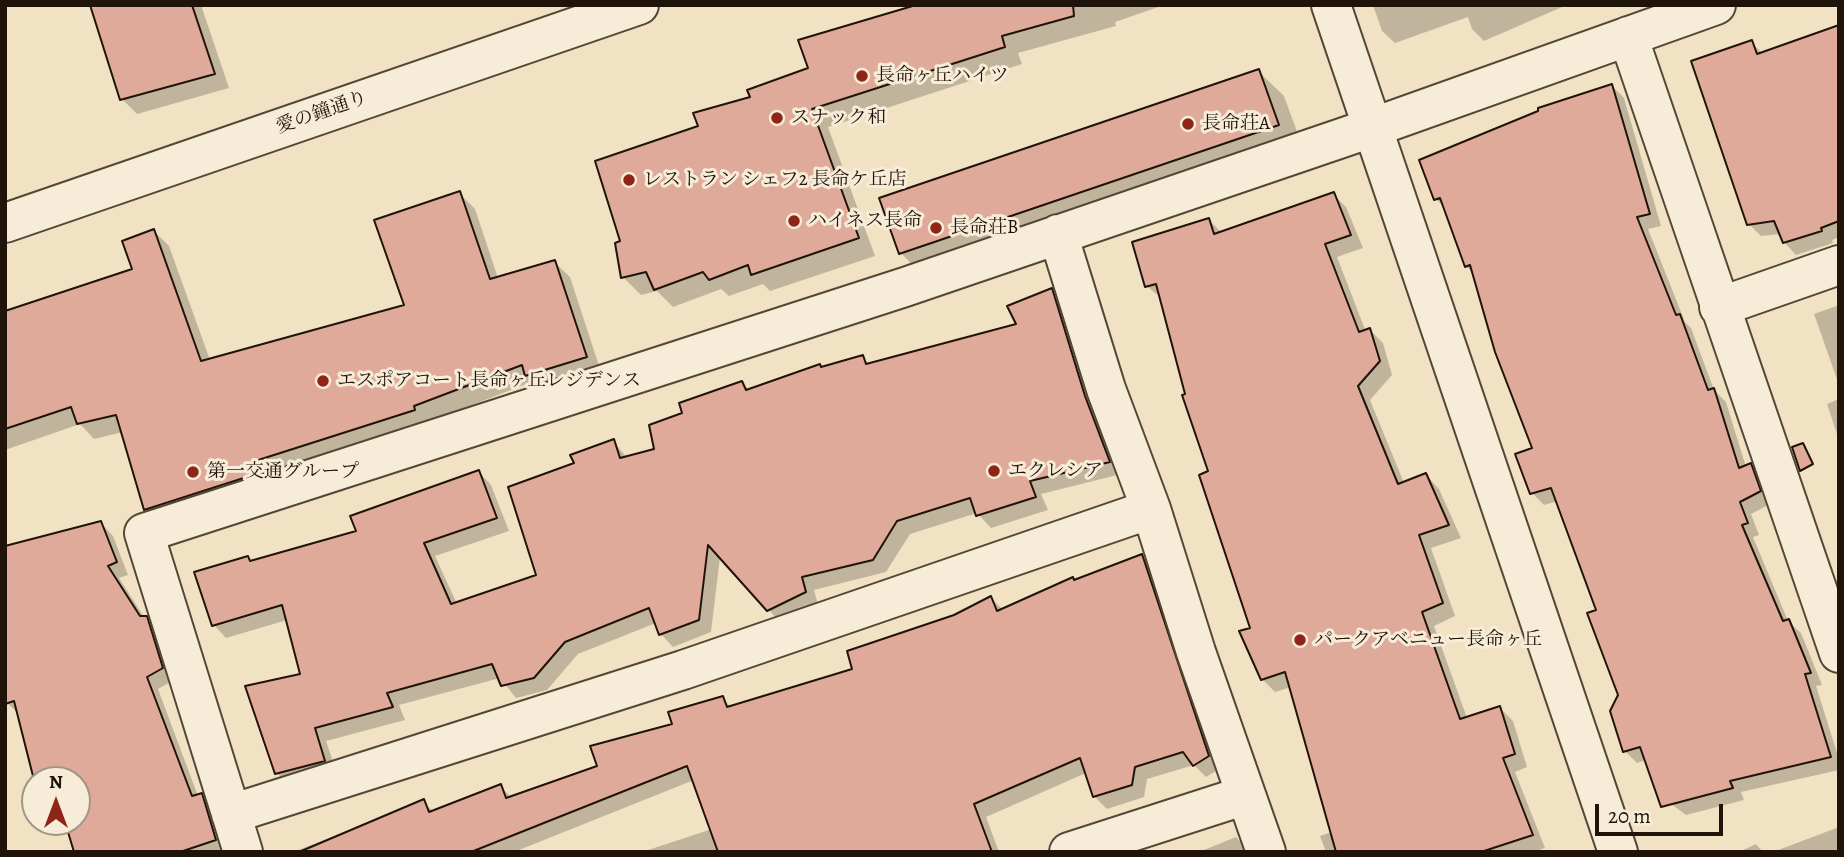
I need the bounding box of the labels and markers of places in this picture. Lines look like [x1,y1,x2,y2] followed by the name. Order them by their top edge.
[876,65,1009,87] place label: 長命ヶ丘ハイツ
[854,68,870,84] marker: 長命ヶ丘ハイツ
[791,107,886,129] place label: スナック和
[769,110,785,126] marker: スナック和
[1202,113,1270,135] place label: 長命荘A
[1180,116,1196,132] marker: 長命荘A
[643,169,907,191] place label: レストラン シェフ2 長命ケ丘店
[621,172,637,188] marker: レストラン シェフ2 長命ケ丘店
[808,210,922,232] place label: ハイネス長命
[786,213,802,229] marker: ハイネス長命
[950,217,1018,239] place label: 長命荘B
[928,220,944,236] marker: 長命荘B
[337,370,641,392] place label: エスポアコート長命ヶ丘レジデンス
[315,373,331,389] marker: エスポアコート長命ヶ丘レジデンス
[1008,460,1103,482] place label: エクレシア
[207,461,359,483] place label: 第一交通グループ
[986,463,1002,479] marker: エクレシア
[185,464,201,480] marker: 第一交通グループ
[1314,629,1542,651] place label: パークアベニュー長命ヶ丘
[1292,632,1308,648] marker: パークアベニュー長命ヶ丘

